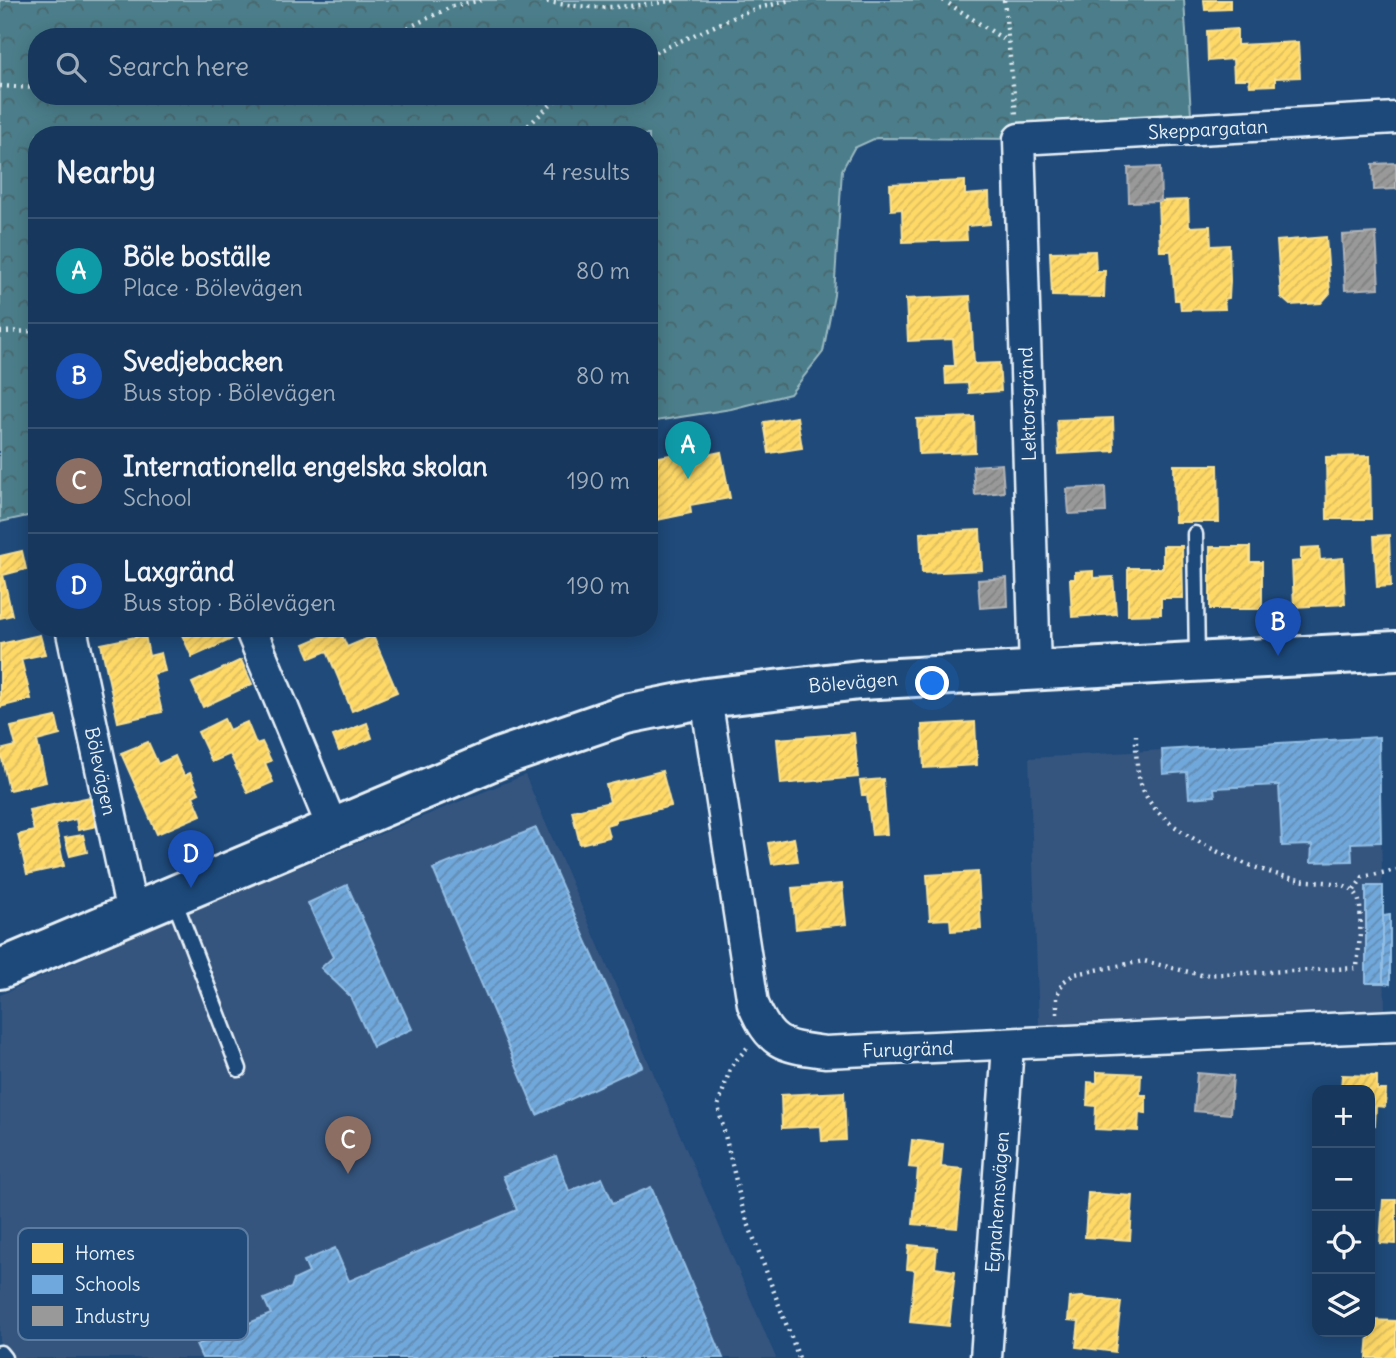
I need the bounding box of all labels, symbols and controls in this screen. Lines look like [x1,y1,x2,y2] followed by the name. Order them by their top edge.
[28,28,658,105] search box
[52,48,90,86] icon: search
[108,50,249,83] text: Search here
[1147,114,1269,144] street label: Skeppargatan
[56,153,156,191] text: Nearby
[543,157,630,186] text: 4 results
[123,240,271,273] text: Böle boställe
[72,256,86,285] text: A
[576,256,630,285] text: 80 m
[123,273,303,302] text: Place · Bölevägen
[123,345,283,378] text: Svedjebacken
[1013,346,1041,462] street label: Lektorsgränd
[71,361,87,390] text: B
[576,361,630,390] text: 80 m
[123,378,336,407] text: Bus stop · Bölevägen
[665,421,711,479] pin: A
[123,450,488,483] text: Internationella engelska skolan
[71,466,87,495] text: C
[567,466,630,495] text: 190 m
[123,483,192,512] text: School
[123,555,234,588] text: Laxgränd
[71,571,87,600] text: D
[567,571,630,600] text: 190 m
[123,588,336,617] text: Bus stop · Bölevägen
[1255,598,1301,656] pin: B
[807,666,899,698] street label: Bölevägen
[915,666,949,700] your location
[80,725,122,817] street label: Bölevägen
[168,830,214,888] pin: D
[862,1035,954,1063] street label: Furugränd
[1312,1085,1375,1337] map controls
[1312,1085,1375,1148] button: +
[325,1116,371,1174] pin: C
[980,1131,1014,1273] street label: Egnahemsvägen
[1312,1148,1375,1211] button: −
[1312,1211,1375,1274] button: locate
[18,1228,248,1340] legend
[75,1241,135,1265] text: Homes
[75,1272,140,1296] text: Schools
[1312,1274,1375,1337] button: layers
[75,1304,150,1328] text: Industry

